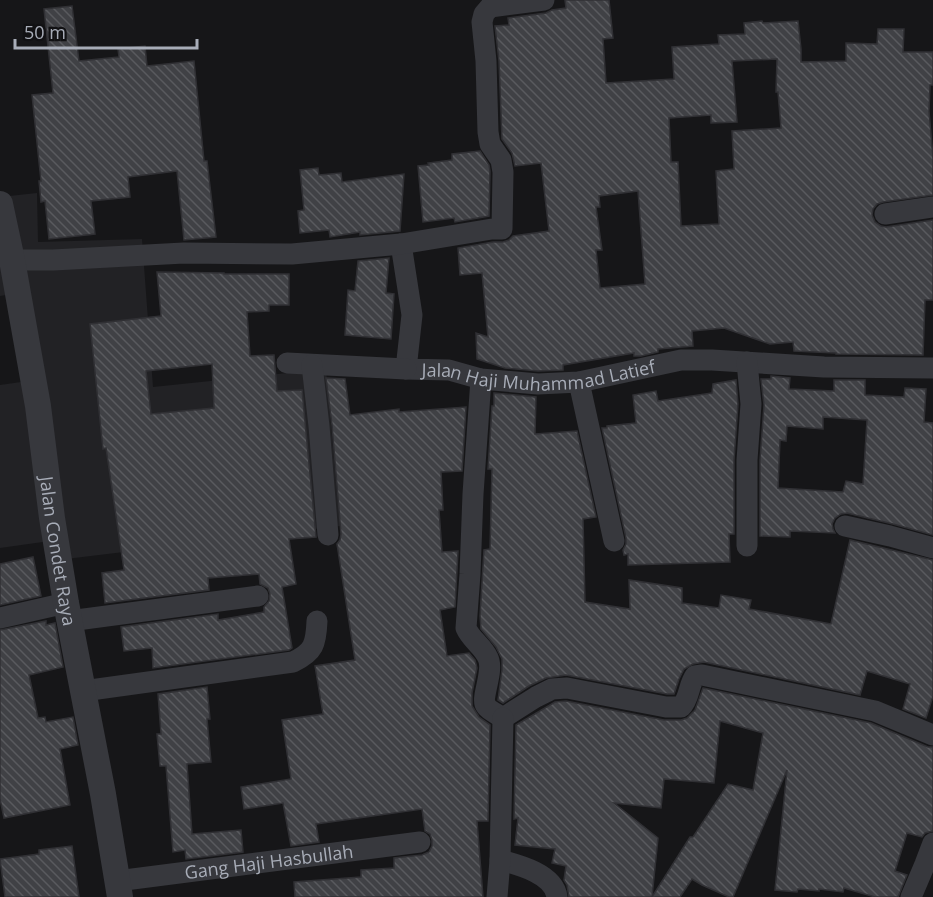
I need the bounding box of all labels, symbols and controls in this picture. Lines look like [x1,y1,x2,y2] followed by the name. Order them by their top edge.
[15,12,196,50] scale bar
[24,20,66,44] text: 50 m
[419,354,658,396] street label: Jalan Haji Muhammad Latief
[35,473,82,628] street label: Jalan Condet Raya
[183,839,354,884] street label: Gang Haji Hasbullah

